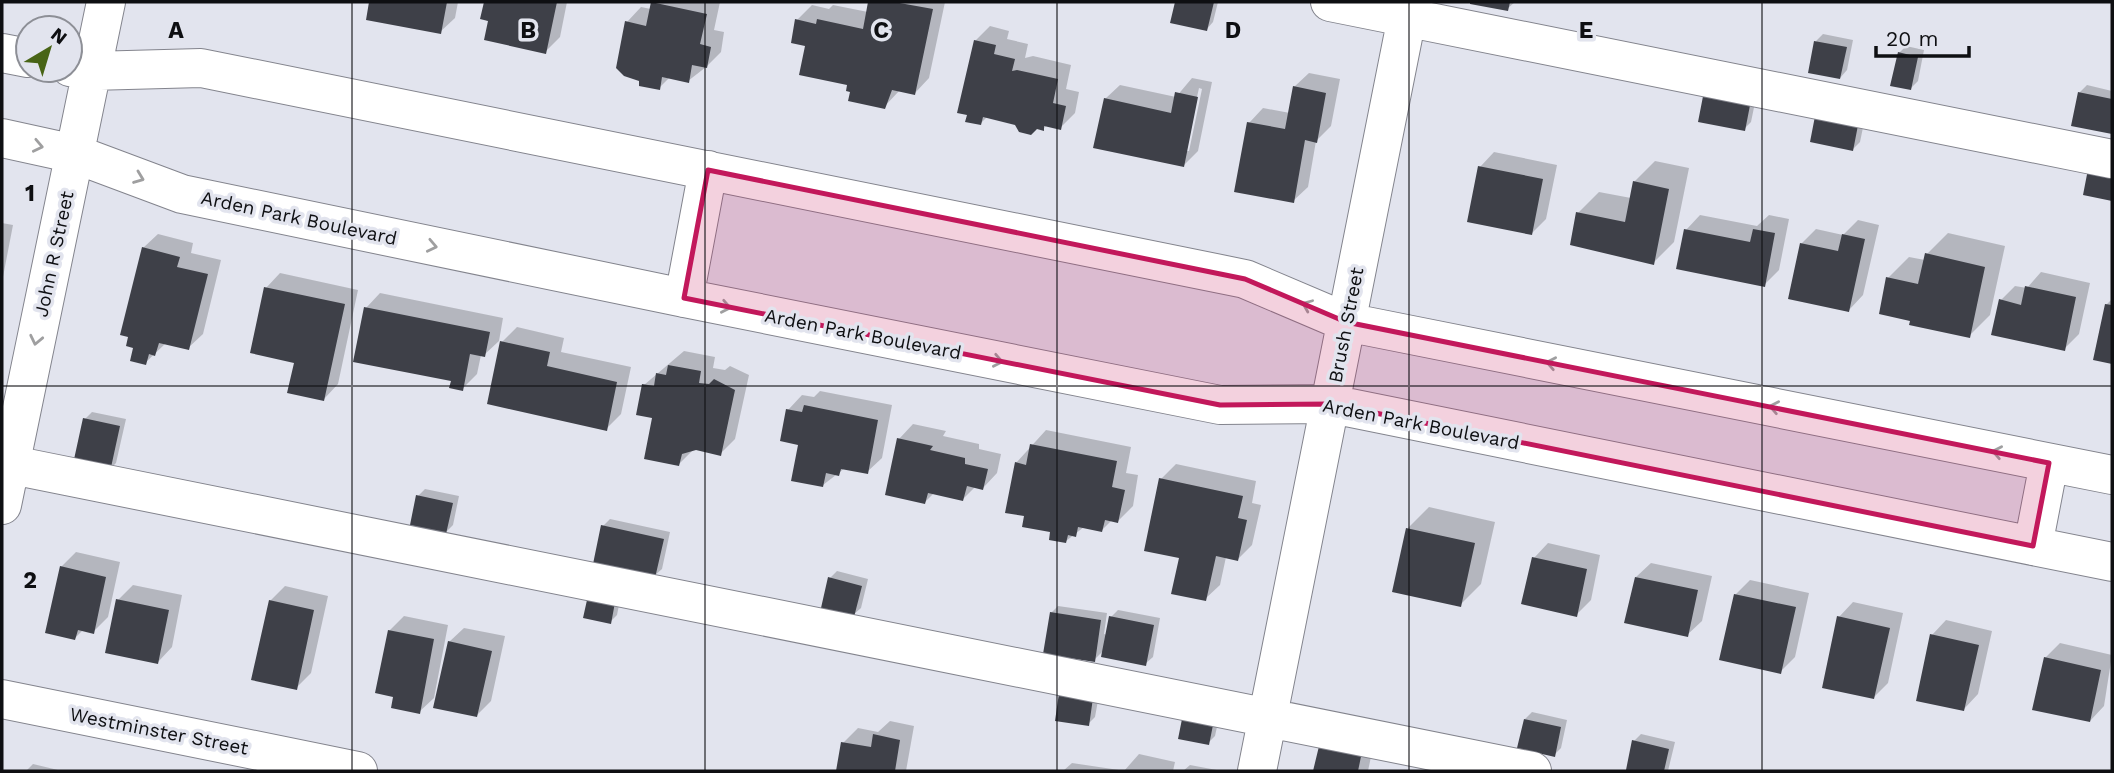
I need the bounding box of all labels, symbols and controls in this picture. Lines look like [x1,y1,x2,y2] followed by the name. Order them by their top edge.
[14,14,84,84] north arrow
[1876,14,1969,58] scale bar
[168,17,184,44] text: A
[520,17,536,44] text: B
[873,17,889,44] text: C
[1225,17,1241,44] text: D
[1579,17,1593,44] text: E
[47,23,72,49] text: N
[1886,26,1938,51] text: 20 m
[32,137,44,152] one-way arrow
[132,170,144,184] one-way arrow
[25,180,35,207] text: 1
[199,186,399,250] street label: Arden Park Boulevard
[29,189,79,319] street label: John R Street
[426,237,438,252] one-way arrow
[1324,265,1368,385] street label: Brush Street
[720,298,732,313] one-way arrow
[1301,299,1314,313] one-way arrow
[763,304,963,364] street label: Arden Park Boulevard
[30,334,45,346] one-way arrow
[992,352,1004,367] one-way arrow
[1545,356,1557,371] one-way arrow
[1321,394,1521,454] street label: Arden Park Boulevard
[1768,401,1780,416] one-way arrow
[1991,446,2003,461] one-way arrow
[23,567,37,594] text: 2
[68,702,250,760] street label: Westminster Street

